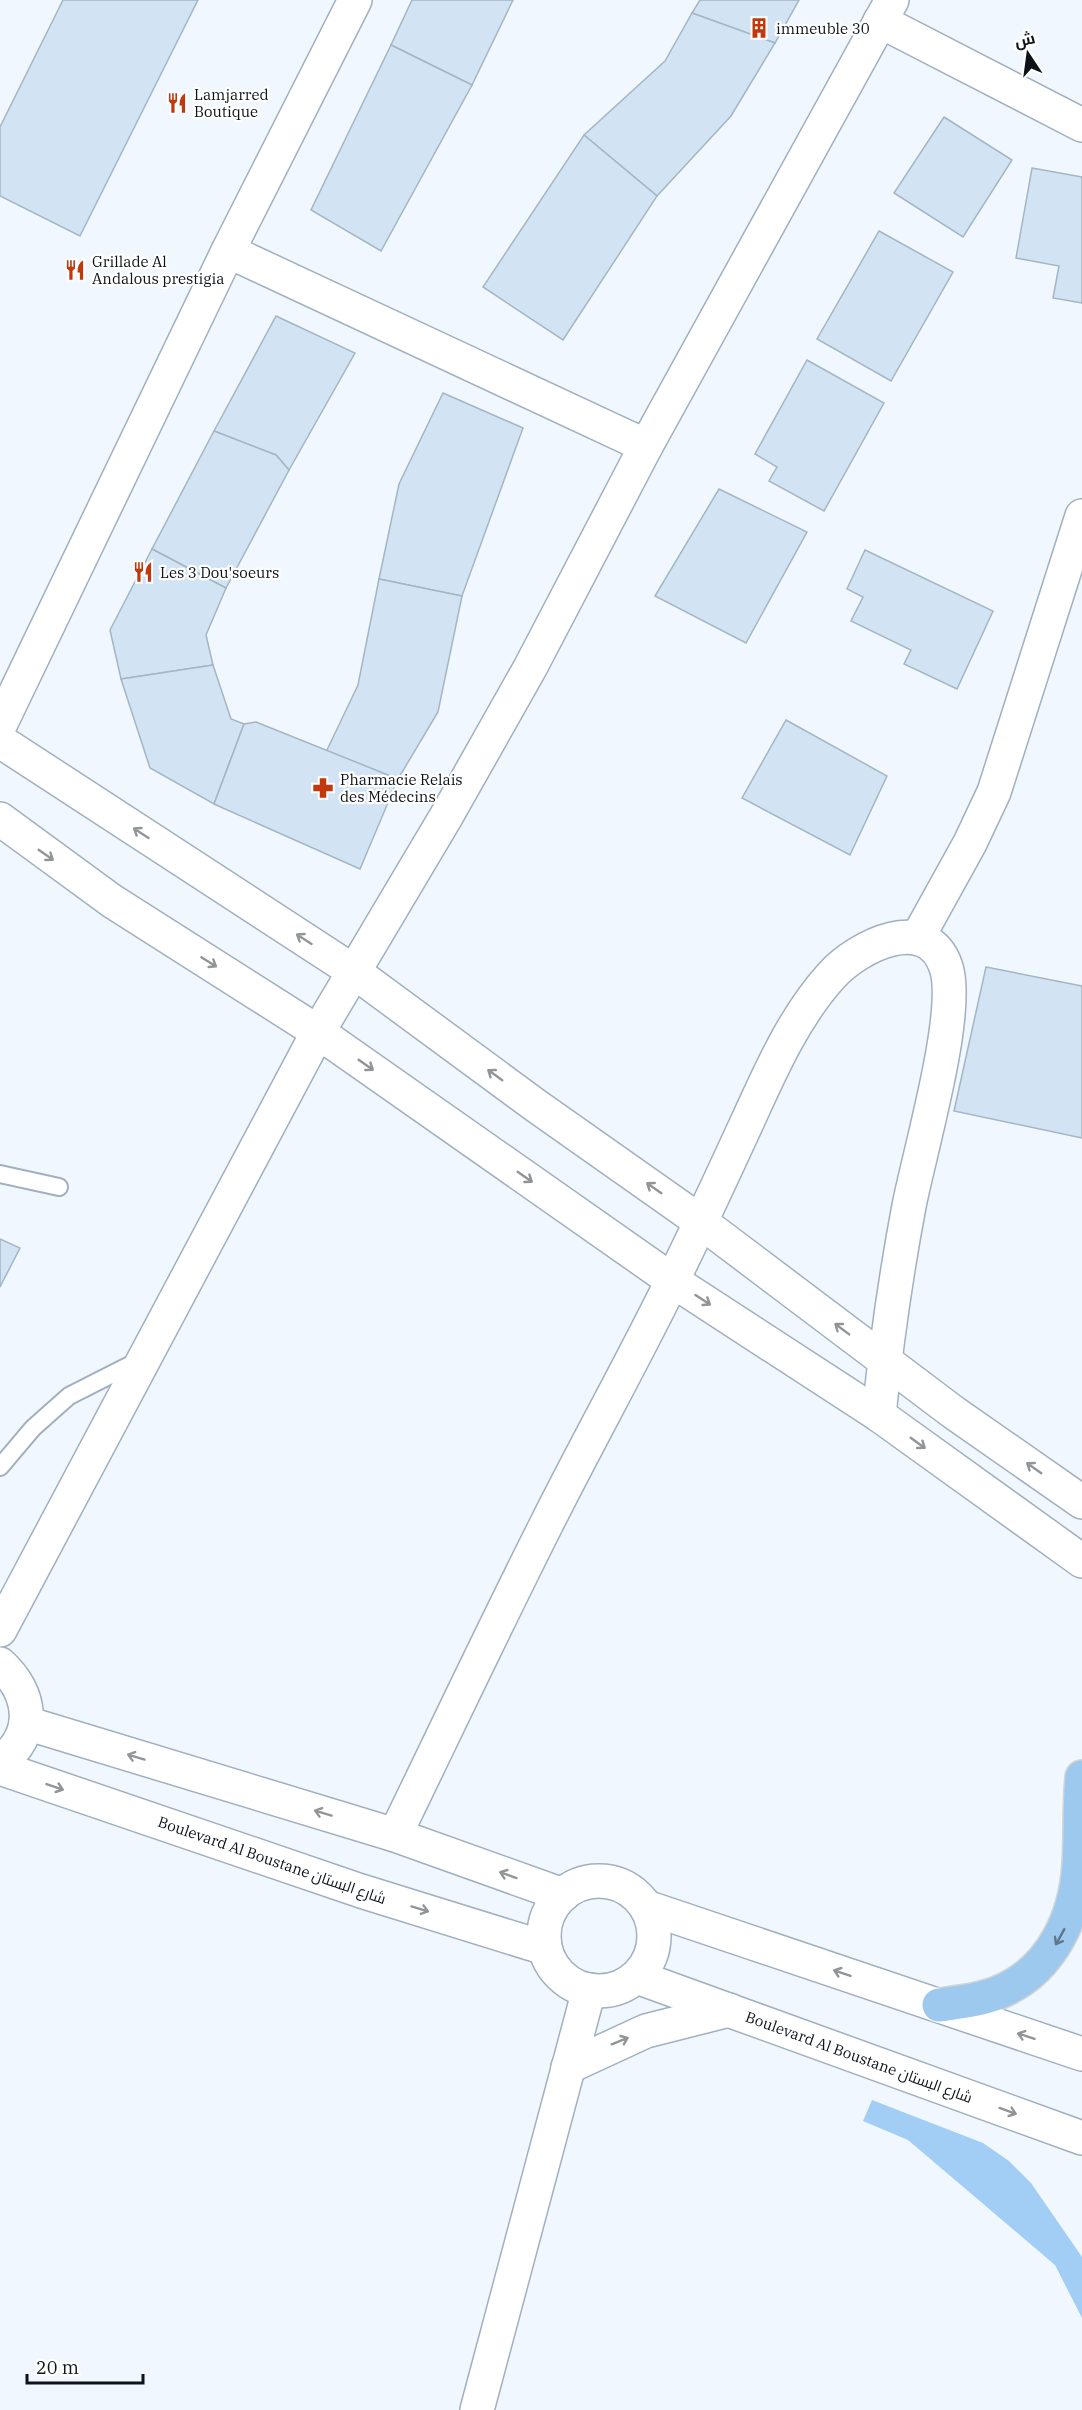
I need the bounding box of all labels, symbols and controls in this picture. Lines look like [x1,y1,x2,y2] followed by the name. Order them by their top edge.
[747,16,771,40] building icon: immeuble 30
[776,19,870,38] place label: immeuble 30
[998,24,1058,84] north arrow
[1012,27,1037,51] text: ش
[194,85,269,121] place label: Lamjarred Boutique
[165,91,189,115] restaurant icon: Lamjarred Boutique
[92,252,224,288] place label: Grillade Al Andalous prestigia
[63,258,87,282] restaurant icon: Grillade Al Andalous prestigia
[131,560,155,584] restaurant icon: Les 3 Dou'soeurs
[160,563,279,582] place label: Les 3 Dou'soeurs
[340,770,463,806] place label: Pharmacie Relais des Médecins
[311,776,335,800] pharmacy icon: Pharmacie Relais des Médecins
[133,827,149,839] one-way arrow
[38,849,54,861] one-way arrow
[296,933,313,945] one-way arrow
[200,957,217,969] one-way arrow
[357,1059,373,1071] one-way arrow
[487,1069,503,1081] one-way arrow
[517,1171,533,1183] one-way arrow
[646,1182,662,1194] one-way arrow
[694,1295,711,1307] one-way arrow
[835,1323,851,1336] one-way arrow
[909,1437,925,1449] one-way arrow
[1026,1462,1043,1474] one-way arrow
[127,1751,146,1762] one-way arrow
[45,1783,64,1794] one-way arrow
[314,1807,333,1818] one-way arrow
[155,1812,389,1910] street label: Boulevard Al Boustane شارع البستان
[499,1869,517,1880] one-way arrow
[410,1904,429,1915] one-way arrow
[1053,1928,1065,1945] one-way arrow
[833,1966,852,1977] one-way arrow
[742,2007,975,2109] street label: Boulevard Al Boustane شارع البستان
[1018,2029,1036,2040] one-way arrow
[611,2035,629,2046] one-way arrow
[998,2107,1016,2118] one-way arrow
[27,2347,142,2385] scale bar
[36,2356,79,2379] text: 20 m

